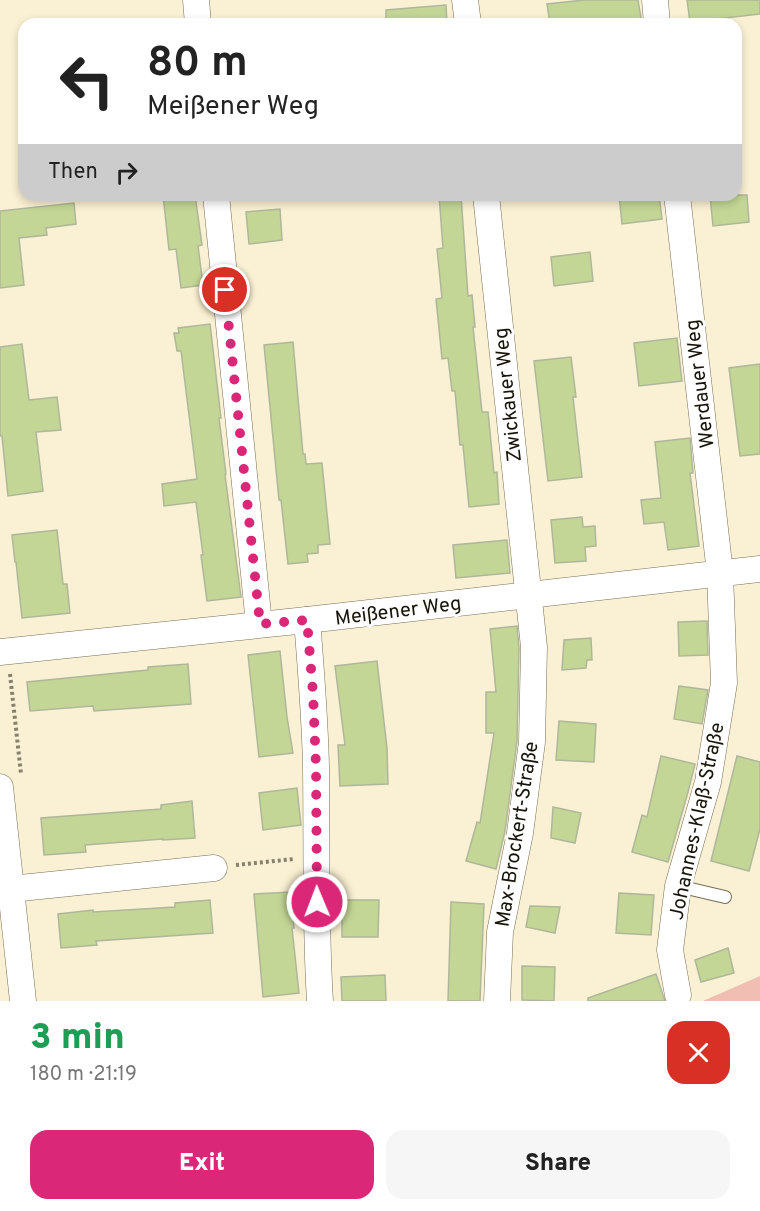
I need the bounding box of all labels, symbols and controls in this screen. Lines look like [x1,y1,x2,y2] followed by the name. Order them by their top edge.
[147,38,248,91] text: 80 m
[48,42,126,120] icon: left
[147,90,319,124] text: Meißener Weg
[110,156,143,189] icon: right
[48,159,98,186] text: Then
[199,264,250,315] pin
[208,273,241,306] icon: arrive
[680,318,722,450] street label: Werdauer Weg
[489,326,529,463] street label: Zwickauer Weg
[333,591,463,633] street label: Meißener Weg
[664,720,732,923] street label: Johannes-Klaß-Straße
[490,740,545,929] street label: Max-Brockert-Straße
[285,870,349,934] position arrow
[30,1016,125,1062] text: 3 min
[667,1021,730,1084] button: close
[30,1062,137,1088] text: 180 m · 21:19
[30,1130,374,1199] button: Exit
[386,1130,730,1199] button: Share

